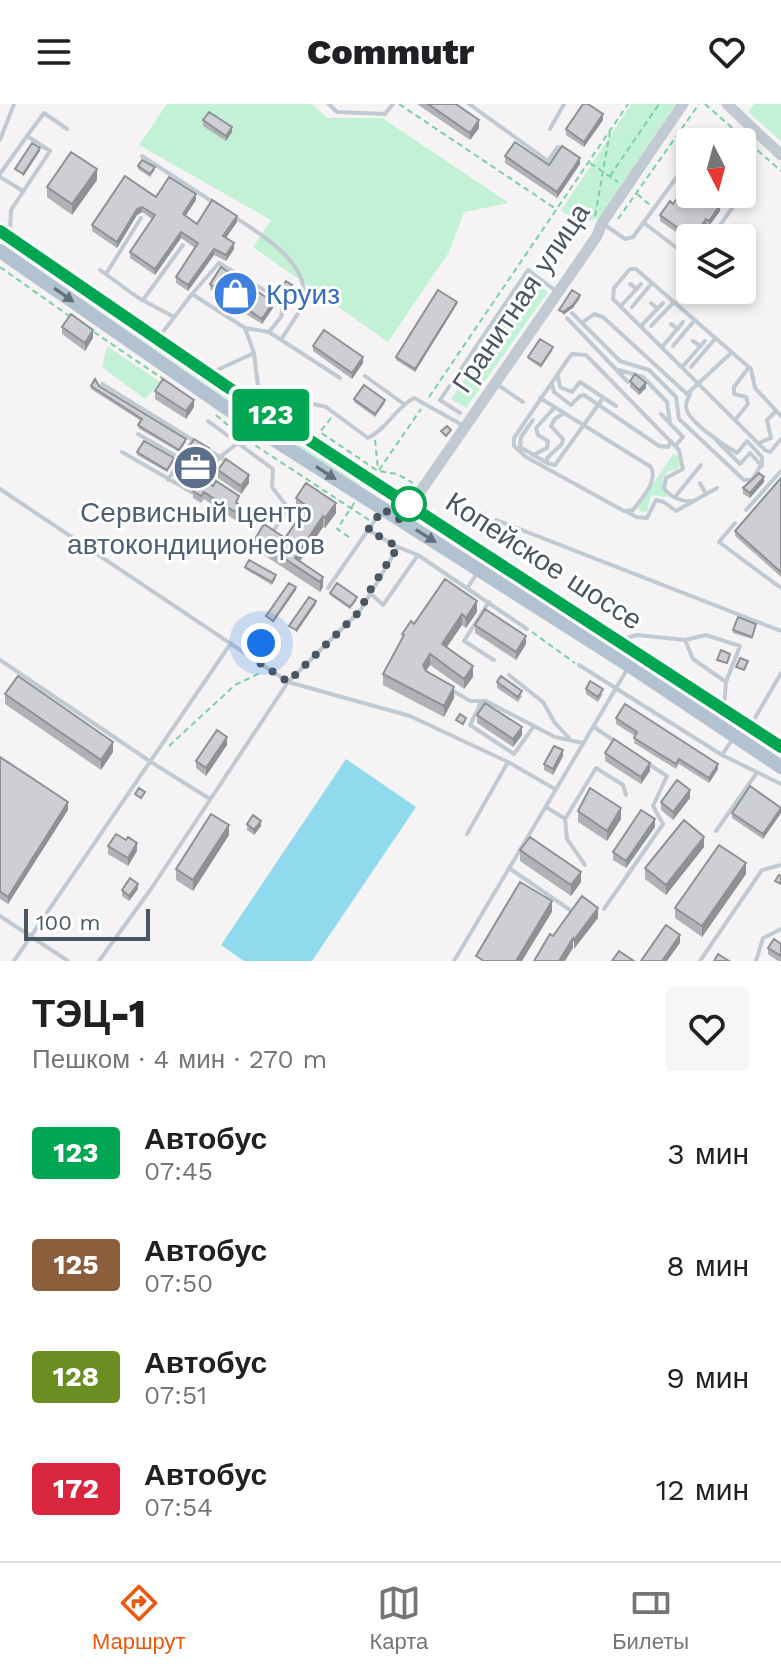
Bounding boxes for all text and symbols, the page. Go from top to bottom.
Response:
icon: menu [32,30,76,74]
icon: heart [705,30,749,74]
text: Commutr [307,31,474,73]
north arrow [676,128,756,208]
map controls [676,128,756,304]
street label: Гранитная улица [445,197,597,399]
button: layers [676,224,756,304]
shop icon: Круиз [211,270,259,318]
place label: Круиз [266,278,340,311]
one-way arrow [54,287,75,302]
line badge: 123 [225,389,317,441]
text: 123 [248,398,294,431]
office icon: Сервисный центр автокондиционеров [172,444,220,492]
one-way arrow [315,465,337,479]
street label: Копейское шоссе [440,485,648,637]
unlabelled marker [392,487,426,521]
place label: Сервисный центр автокондиционеров [67,496,325,561]
one-way arrow [415,528,437,542]
your location [241,623,281,663]
scale bar [24,905,150,941]
text: 100 m [36,910,100,935]
button: heart [665,987,749,1071]
text: ТЭЦ-1 [32,992,146,1036]
text: Пешком · 4 мин · 270 m [32,1044,327,1074]
text: Автобус [144,1121,267,1156]
text: 123 [53,1136,99,1169]
text: 3 мин [667,1136,749,1171]
text: 07:45 [144,1156,213,1186]
text: Автобус [144,1233,267,1268]
text: 125 [53,1248,99,1281]
text: 8 мин [666,1248,749,1283]
text: 07:50 [144,1268,213,1298]
text: Автобус [144,1345,267,1380]
text: 128 [53,1360,99,1393]
text: 9 мин [666,1360,749,1395]
text: 07:51 [144,1380,207,1410]
text: Автобус [144,1457,267,1492]
text: 172 [53,1472,99,1505]
text: 12 мин [656,1472,749,1507]
text: 07:54 [144,1492,213,1522]
tab: Маршрут [92,1581,186,1655]
tab: Карта [369,1581,428,1655]
tab: Билеты [612,1581,689,1655]

